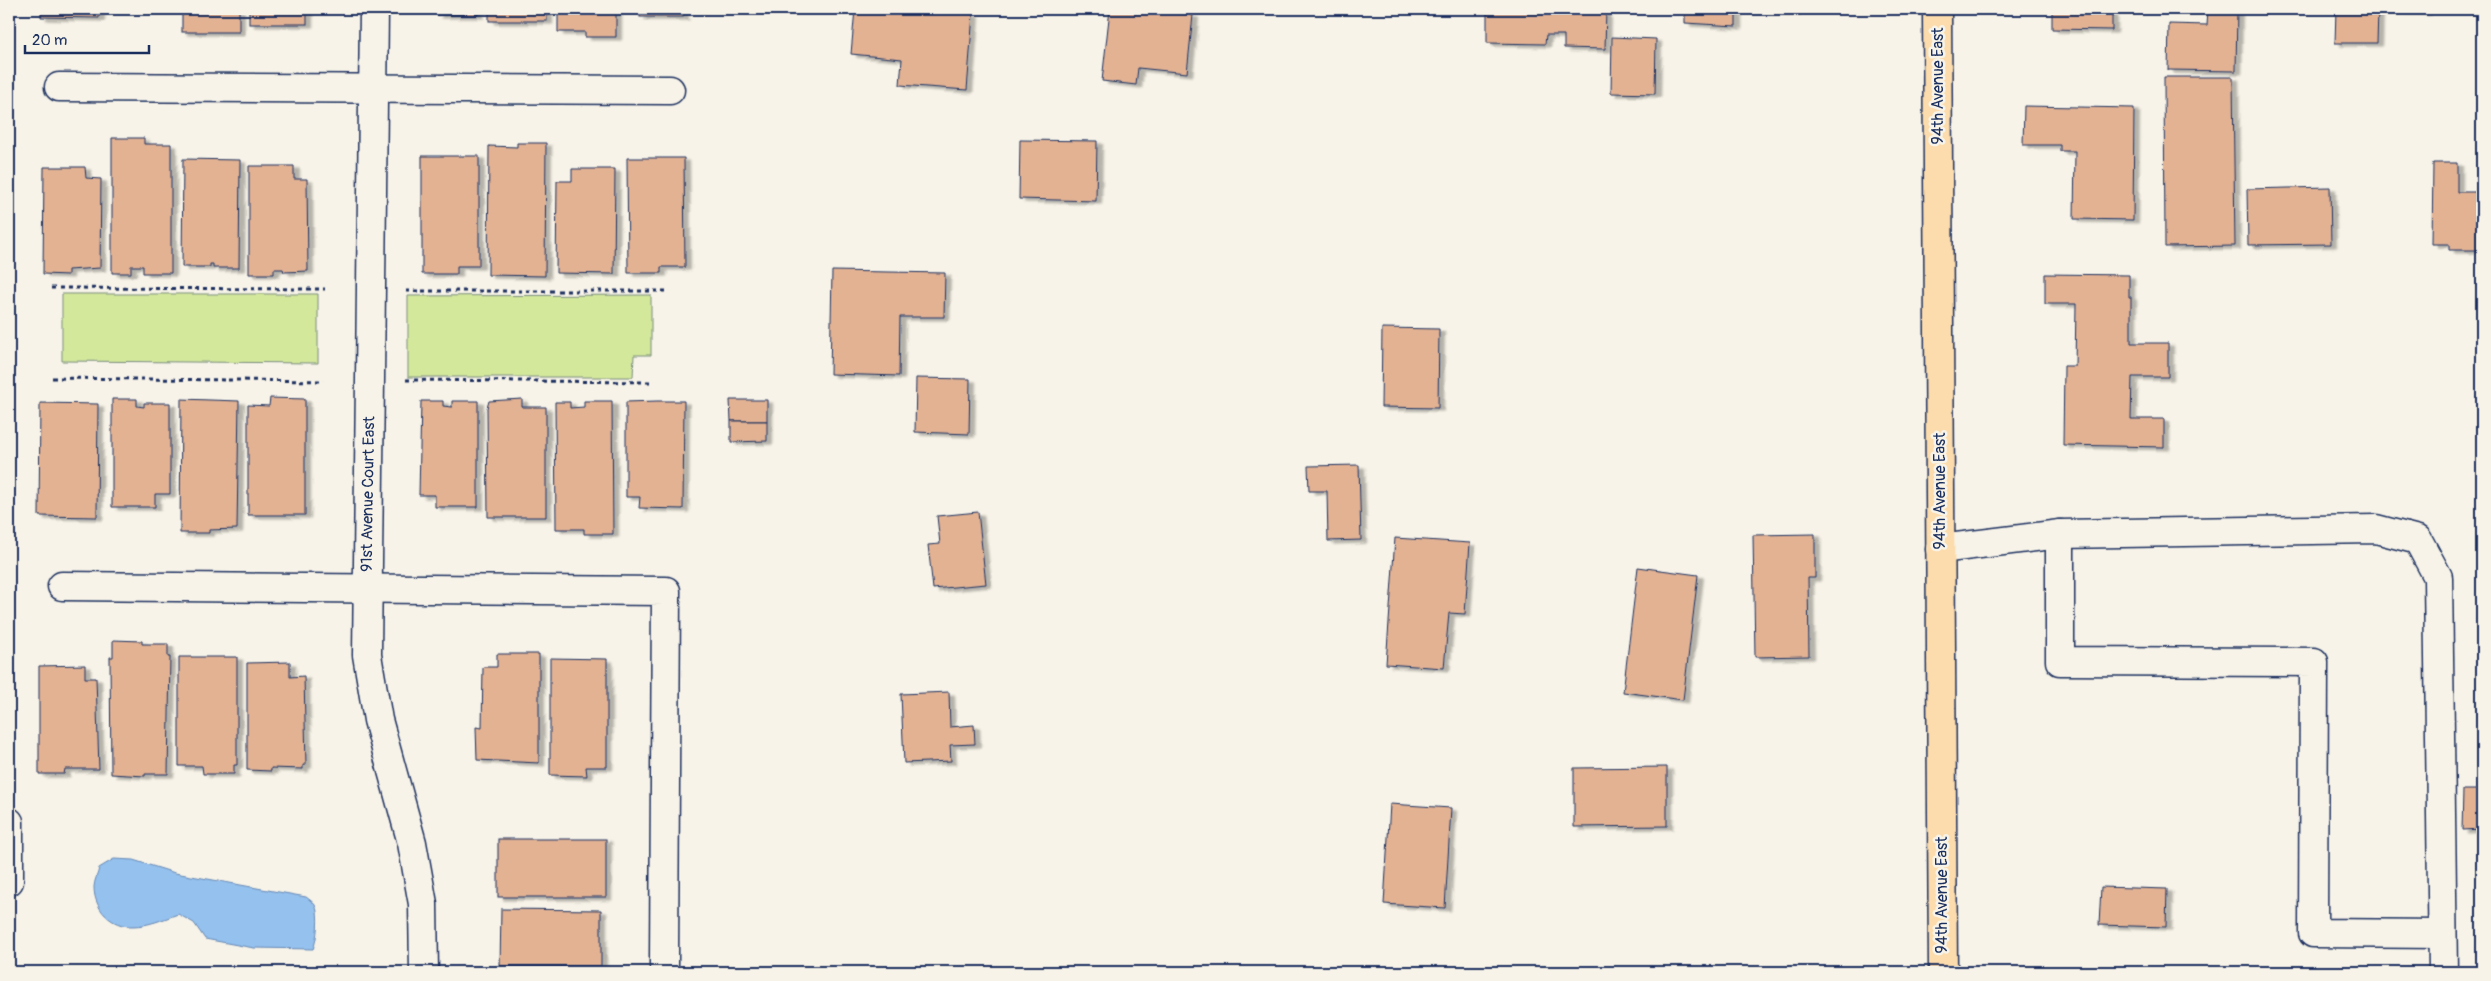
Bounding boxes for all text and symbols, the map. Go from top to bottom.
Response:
scale bar [25,22,149,54]
street label: 94th Avenue East [1928,27,1948,144]
text: 20 m [32,31,67,50]
street label: 91st Avenue Court East [357,415,379,572]
street label: 94th Avenue East [1930,432,1950,549]
street label: 94th Avenue East [1932,836,1952,953]

